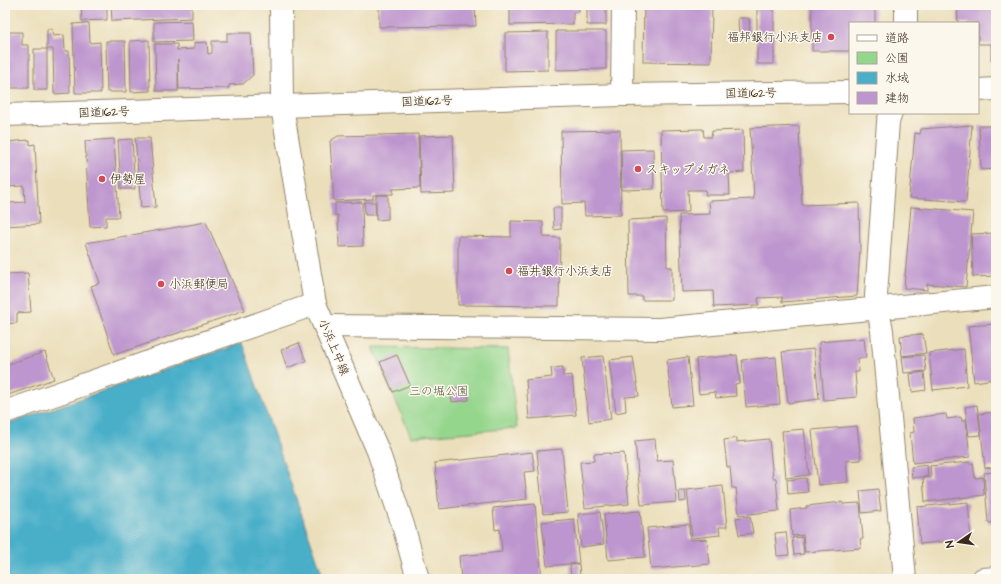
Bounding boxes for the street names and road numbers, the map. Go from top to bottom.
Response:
street label: 国道162号 [725,85,777,102]
street label: 国道162号 [401,92,453,111]
street label: 国道162号 [78,103,130,122]
street label: 小浜上中線 [314,316,353,378]

